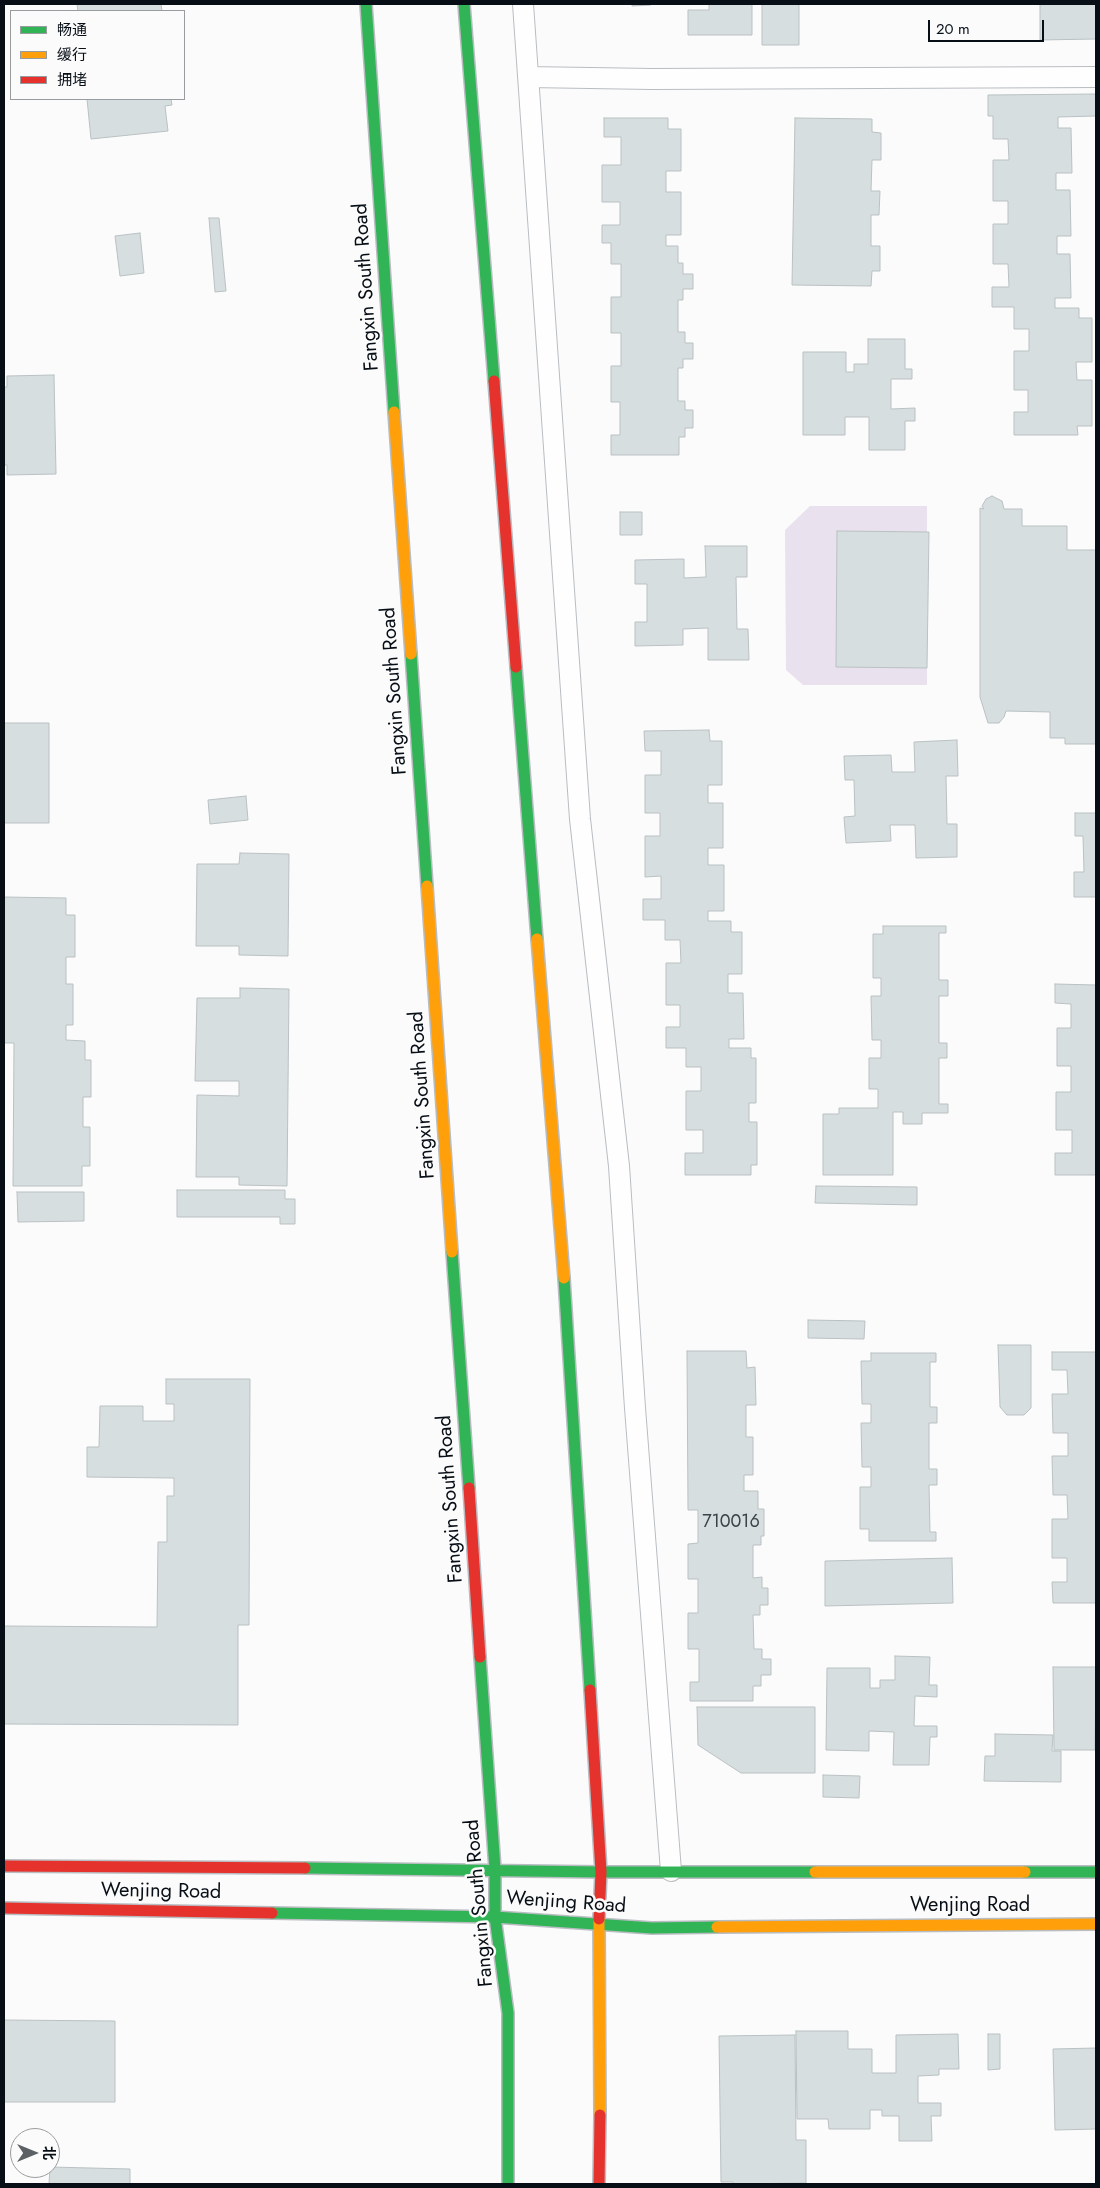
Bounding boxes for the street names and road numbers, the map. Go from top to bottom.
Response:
street label: Fangxin South Road [349,202,385,372]
street label: Fangxin South Road [377,606,413,776]
street label: Fangxin South Road [405,1010,441,1180]
street label: Fangxin South Road [433,1414,469,1584]
street label: Fangxin South Road [461,1818,499,1988]
street label: Wenjing Road [101,1879,221,1905]
street label: Wenjing Road [505,1887,627,1919]
street label: Wenjing Road [910,1894,1030,1918]

